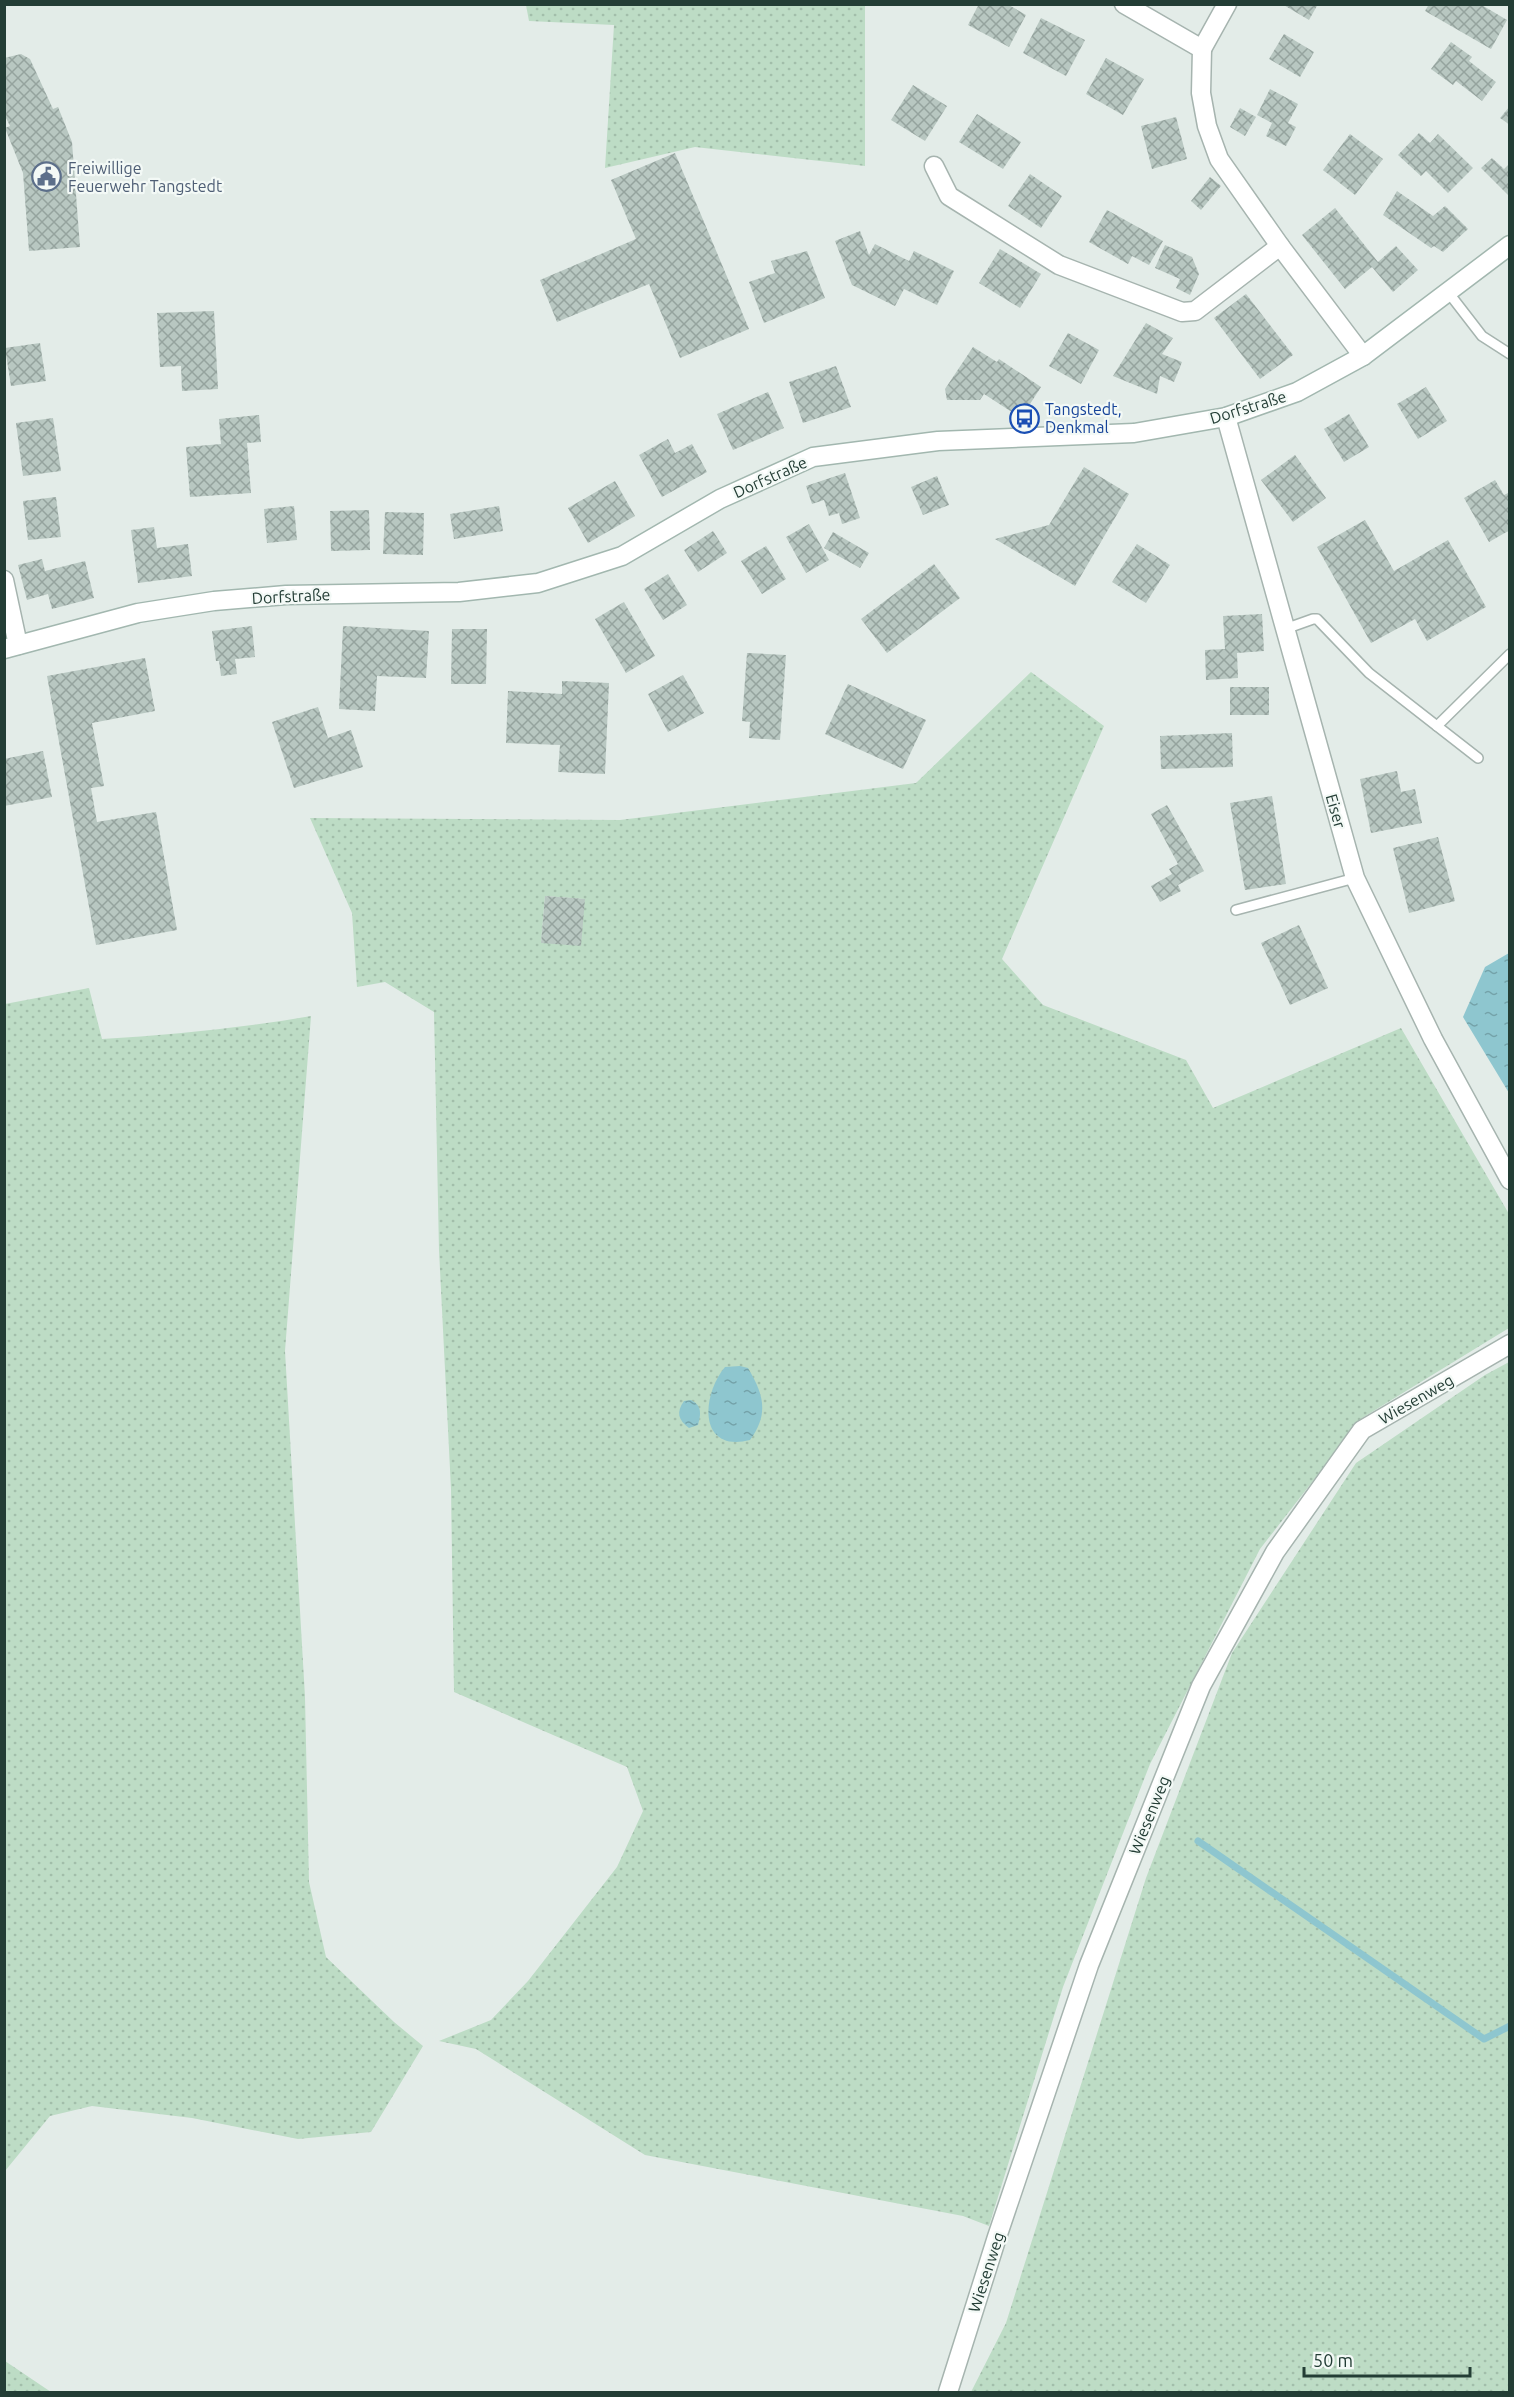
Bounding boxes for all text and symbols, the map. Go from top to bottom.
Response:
place label: Freiwillige Feuerwehr Tangstedt [68,159,223,195]
public building icon: Freiwillige Feuerwehr Tangstedt [31,161,63,193]
street label: Dorfstraße [1208,387,1288,427]
place label: Tangstedt, Denkmal [1045,400,1122,436]
bus stop icon: Tangstedt, Denkmal [1008,402,1040,434]
street label: Dorfstraße [730,453,810,501]
street label: Dorfstraße [251,585,331,607]
street label: Eiser [1323,792,1349,830]
street label: Wiesenweg [1375,1370,1457,1428]
street label: Wiesenweg [1125,1773,1173,1857]
street label: Wiesenweg [965,2230,1007,2314]
scale bar [1304,2340,1470,2378]
text: 50 m [1313,2350,1353,2370]

